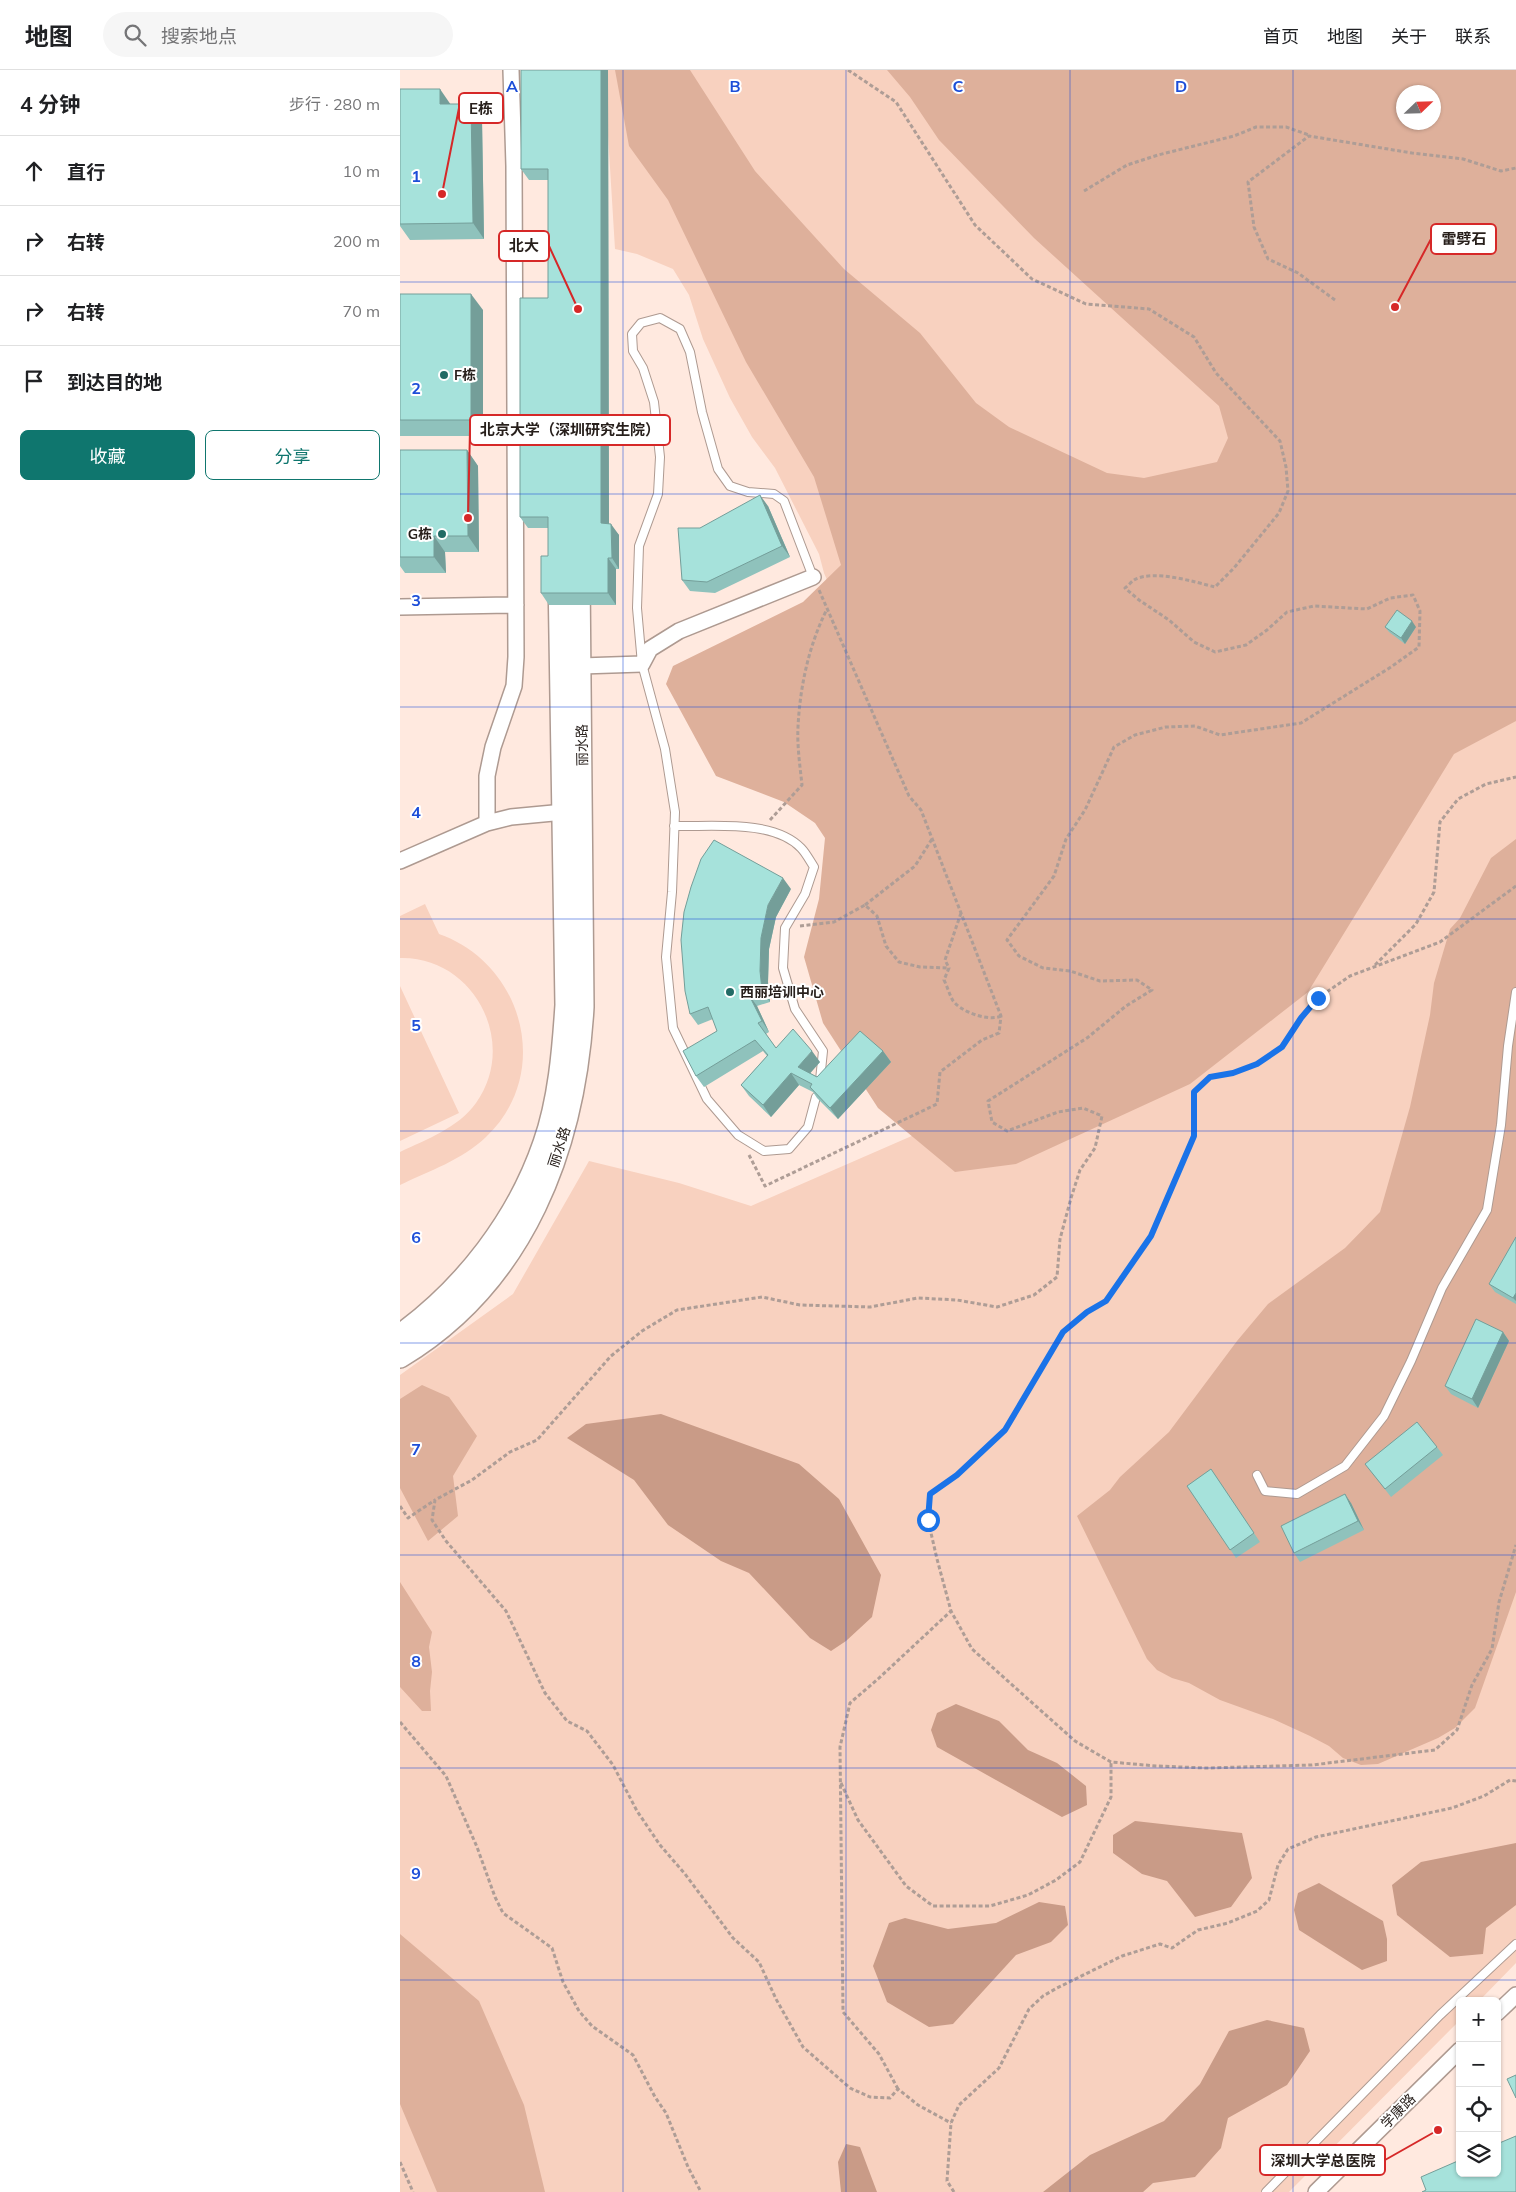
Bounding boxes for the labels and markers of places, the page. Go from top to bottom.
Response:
callout: E栋 [459,93,503,123]
callout: 雷劈石 [1431,224,1496,254]
callout: 北大 [499,231,549,261]
place label: F栋 [454,366,476,384]
marker: F栋 [438,369,450,381]
callout: 北京大学（深圳研究生院） [470,415,670,445]
place label: G栋 [408,525,432,543]
marker: G栋 [436,528,448,540]
place label: 西丽培训中心 [740,983,824,1001]
marker: 西丽培训中心 [724,986,736,998]
callout: 深圳大学总医院 [1260,2145,1385,2175]

